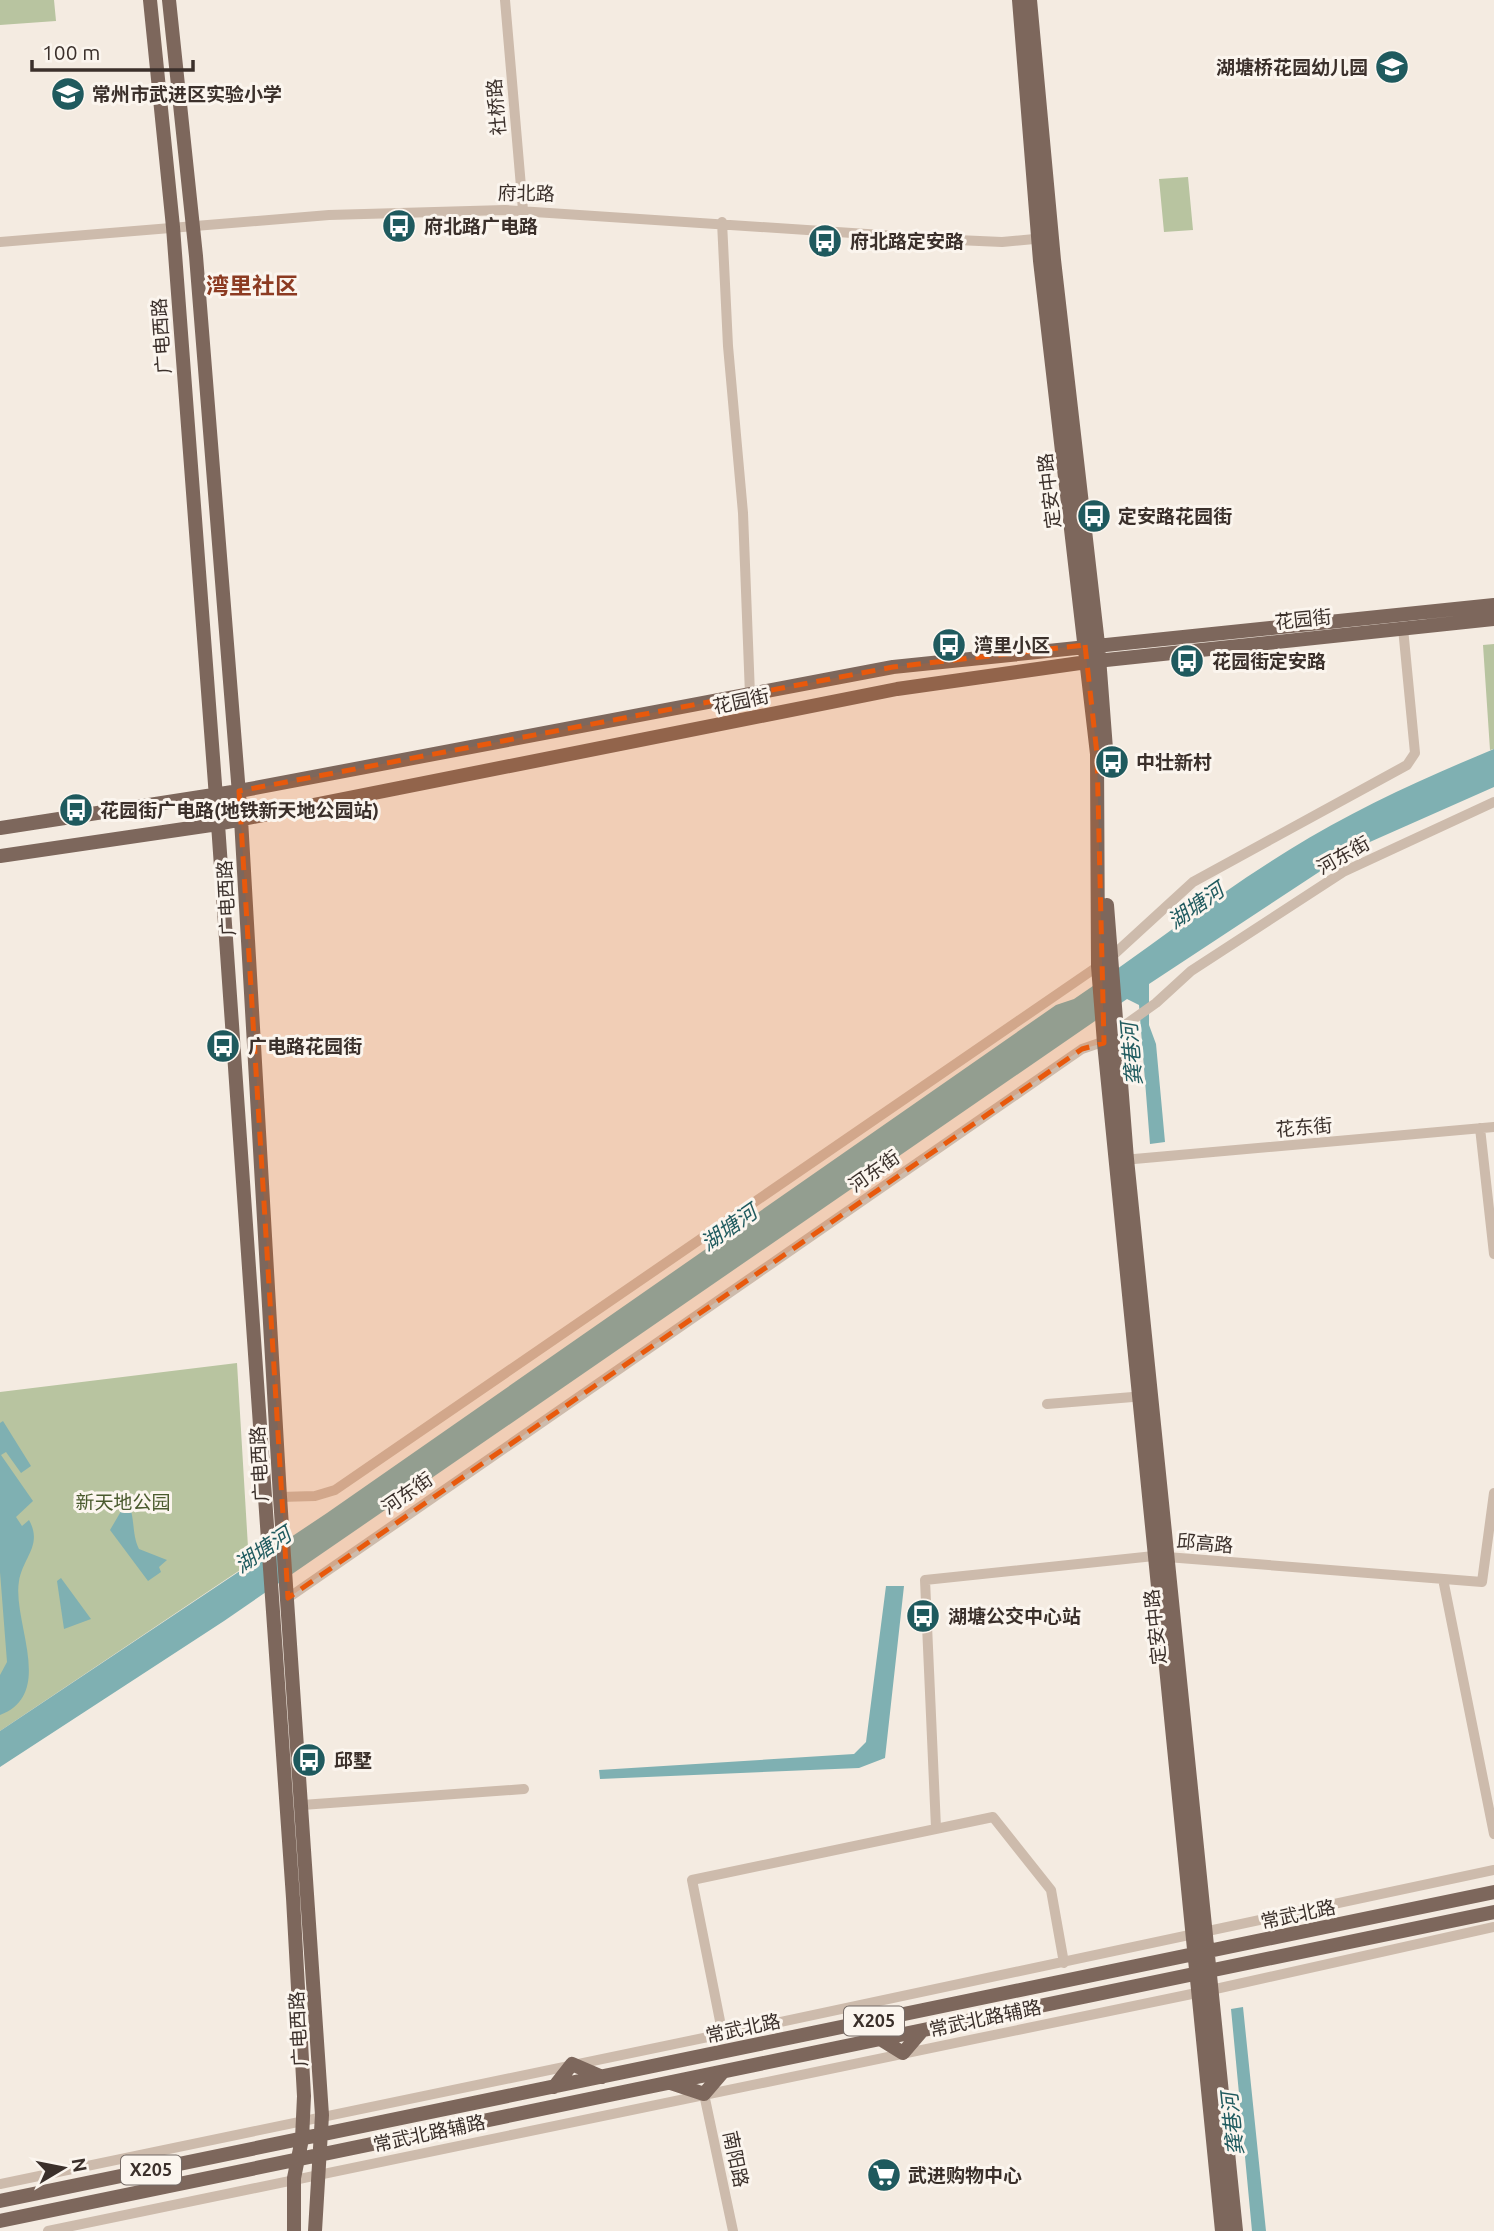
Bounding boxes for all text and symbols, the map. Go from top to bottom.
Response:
scale bar [32,28,192,72]
text: 100 m [42,40,100,64]
school or university icon: 湖塘桥花园幼儿园 [1373,48,1411,86]
place label: 湖塘桥花园幼儿园 [1216,56,1368,78]
school or university icon: 常州市武进区实验小学 [49,75,87,113]
street label: 社桥路 [483,78,509,136]
place label: 常州市武进区实验小学 [92,83,282,105]
street label: 府北路 [497,182,555,204]
bus stop icon: 府北路广电路 [380,207,418,245]
place label: 府北路广电路 [424,215,538,237]
bus stop icon: 府北路定安路 [806,222,844,260]
place label: 府北路定安路 [850,230,964,252]
district label: 湾里社区 [206,273,298,298]
street label: 广电西路 [147,297,175,375]
street label: 定安中路 [1033,452,1065,530]
bus stop icon: 定安路花园街 [1075,497,1113,535]
place label: 定安路花园街 [1118,505,1232,527]
street label: 花园街 [1273,605,1333,633]
bus stop icon: 湾里小区 [930,626,968,664]
place label: 湾里小区 [974,634,1050,656]
bus stop icon: 花园街定安路 [1168,642,1206,680]
place label: 花园街定安路 [1212,650,1326,672]
street label: 花园街 [711,684,771,718]
bus stop icon: 中壮新村 [1093,743,1131,781]
place label: 中壮新村 [1136,751,1212,773]
bus stop icon: 花园街广电路(地铁新天地公园站) [57,791,95,829]
place label: 花园街广电路(地铁新天地公园站) [100,799,379,821]
street label: 河东街 [1313,832,1373,878]
street label: 广电西路 [213,859,239,937]
water label: 湖塘河 [1163,875,1231,933]
water label: 龚巷河 [1116,1018,1146,1087]
bus stop icon: 广电路花园街 [204,1027,242,1065]
place label: 广电路花园街 [248,1035,362,1057]
street label: 花东街 [1275,1114,1333,1140]
street label: 河东街 [844,1146,904,1196]
water label: 湖塘河 [696,1197,764,1255]
street label: 广电西路 [246,1425,272,1503]
street label: 河东街 [377,1468,437,1518]
park label: 新天地公园 [75,1491,171,1513]
water label: 湖塘河 [230,1519,299,1577]
street label: 邱高路 [1176,1530,1234,1556]
street label: 定安中路 [1140,1588,1170,1666]
bus stop icon: 湖塘公交中心站 [904,1597,942,1635]
place label: 湖塘公交中心站 [948,1605,1081,1627]
bus stop icon: 邱墅 [290,1741,328,1779]
place label: 邱墅 [334,1749,372,1771]
street label: 常武北路 [1259,1895,1337,1933]
street label: 广电西路 [285,1990,311,2068]
street label: 常武北路辅路 [927,1995,1043,2041]
road number: X205 [844,2007,904,2036]
street label: 常武北路 [704,2009,782,2047]
water label: 龚巷河 [1216,2088,1247,2157]
street label: 常武北路辅路 [371,2110,487,2156]
street label: 南阳路 [719,2129,753,2189]
north arrow [28,2133,98,2203]
text: N [68,2156,92,2174]
road number: X205 [121,2156,181,2184]
supermarket icon: 武进购物中心 [865,2156,903,2194]
place label: 武进购物中心 [908,2164,1022,2186]

